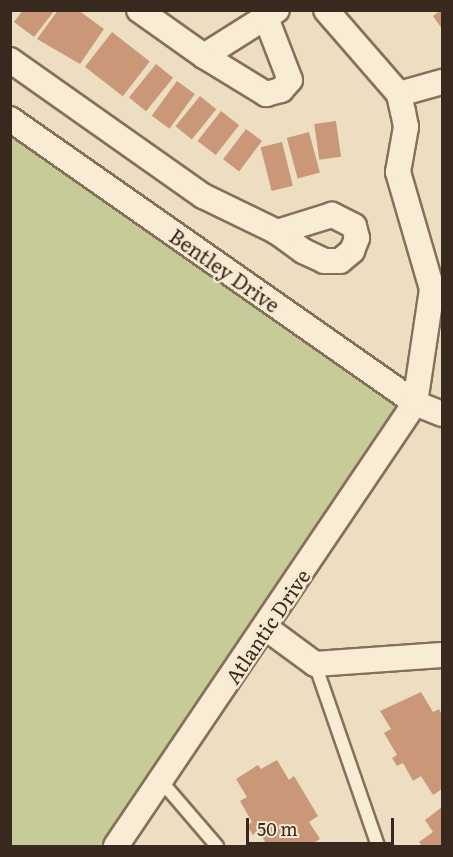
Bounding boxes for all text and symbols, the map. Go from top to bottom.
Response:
street label: Bentley Drive [165,223,285,317]
street label: Atlantic Drive [220,564,314,688]
scale bar [249,806,398,844]
text: 50 m [257,815,298,842]

